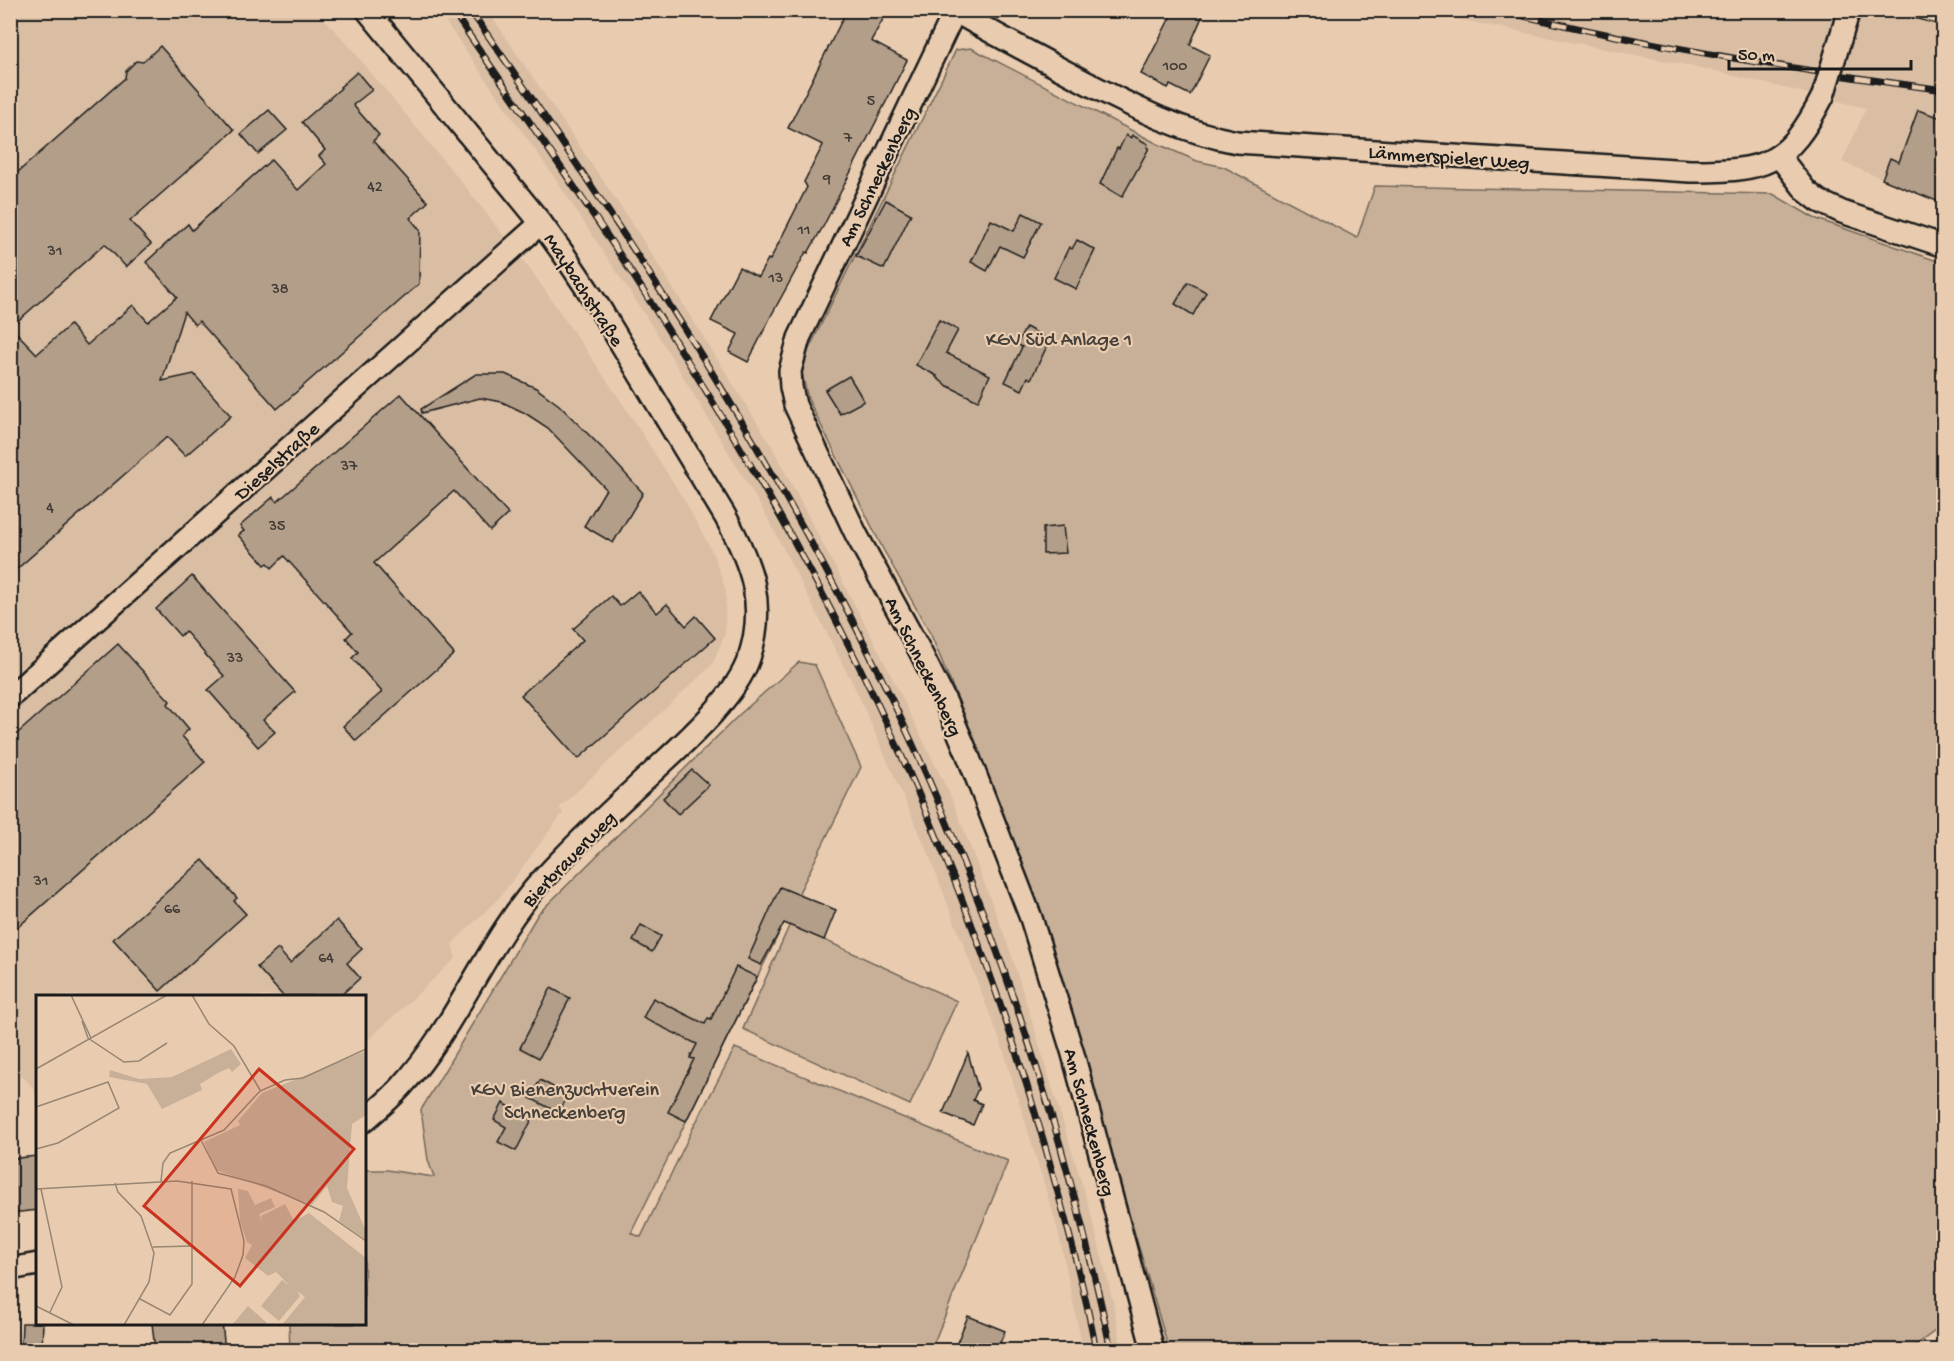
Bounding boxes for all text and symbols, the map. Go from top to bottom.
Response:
scale bar [1729,33,1910,71]
text: 50 m [1738,46,1775,67]
house number: 100 [1162,58,1187,77]
house number: 5 [867,93,875,112]
street label: Am Schneckenberg [835,104,923,251]
house number: 7 [843,130,853,149]
street label: Lämmerspieler Weg [1367,142,1530,177]
house number: 9 [822,171,831,190]
house number: 42 [367,179,383,198]
house number: 11 [797,222,810,241]
street label: Maybachstraße [537,230,628,352]
house number: 31 [47,243,62,262]
house number: 13 [768,270,783,289]
house number: 38 [270,281,289,300]
park label: KGV Süd Anlage 1 [986,330,1132,353]
street label: Dieselstraße [230,418,326,508]
house number: 37 [340,458,358,477]
house number: 4 [46,500,54,519]
house number: 35 [268,518,285,537]
street label: Am Schneckenberg [878,594,966,741]
house number: 33 [226,650,243,669]
street label: Bierbrauerweg [518,808,622,914]
house number: 31 [33,873,48,892]
house number: 66 [164,901,181,920]
house number: 64 [318,950,334,969]
inset map [36,995,366,1325]
street label: Am Schneckenberg [1057,1046,1118,1199]
park label: KGV Bienenzuchtverein Schneckenberg [471,1080,659,1126]

